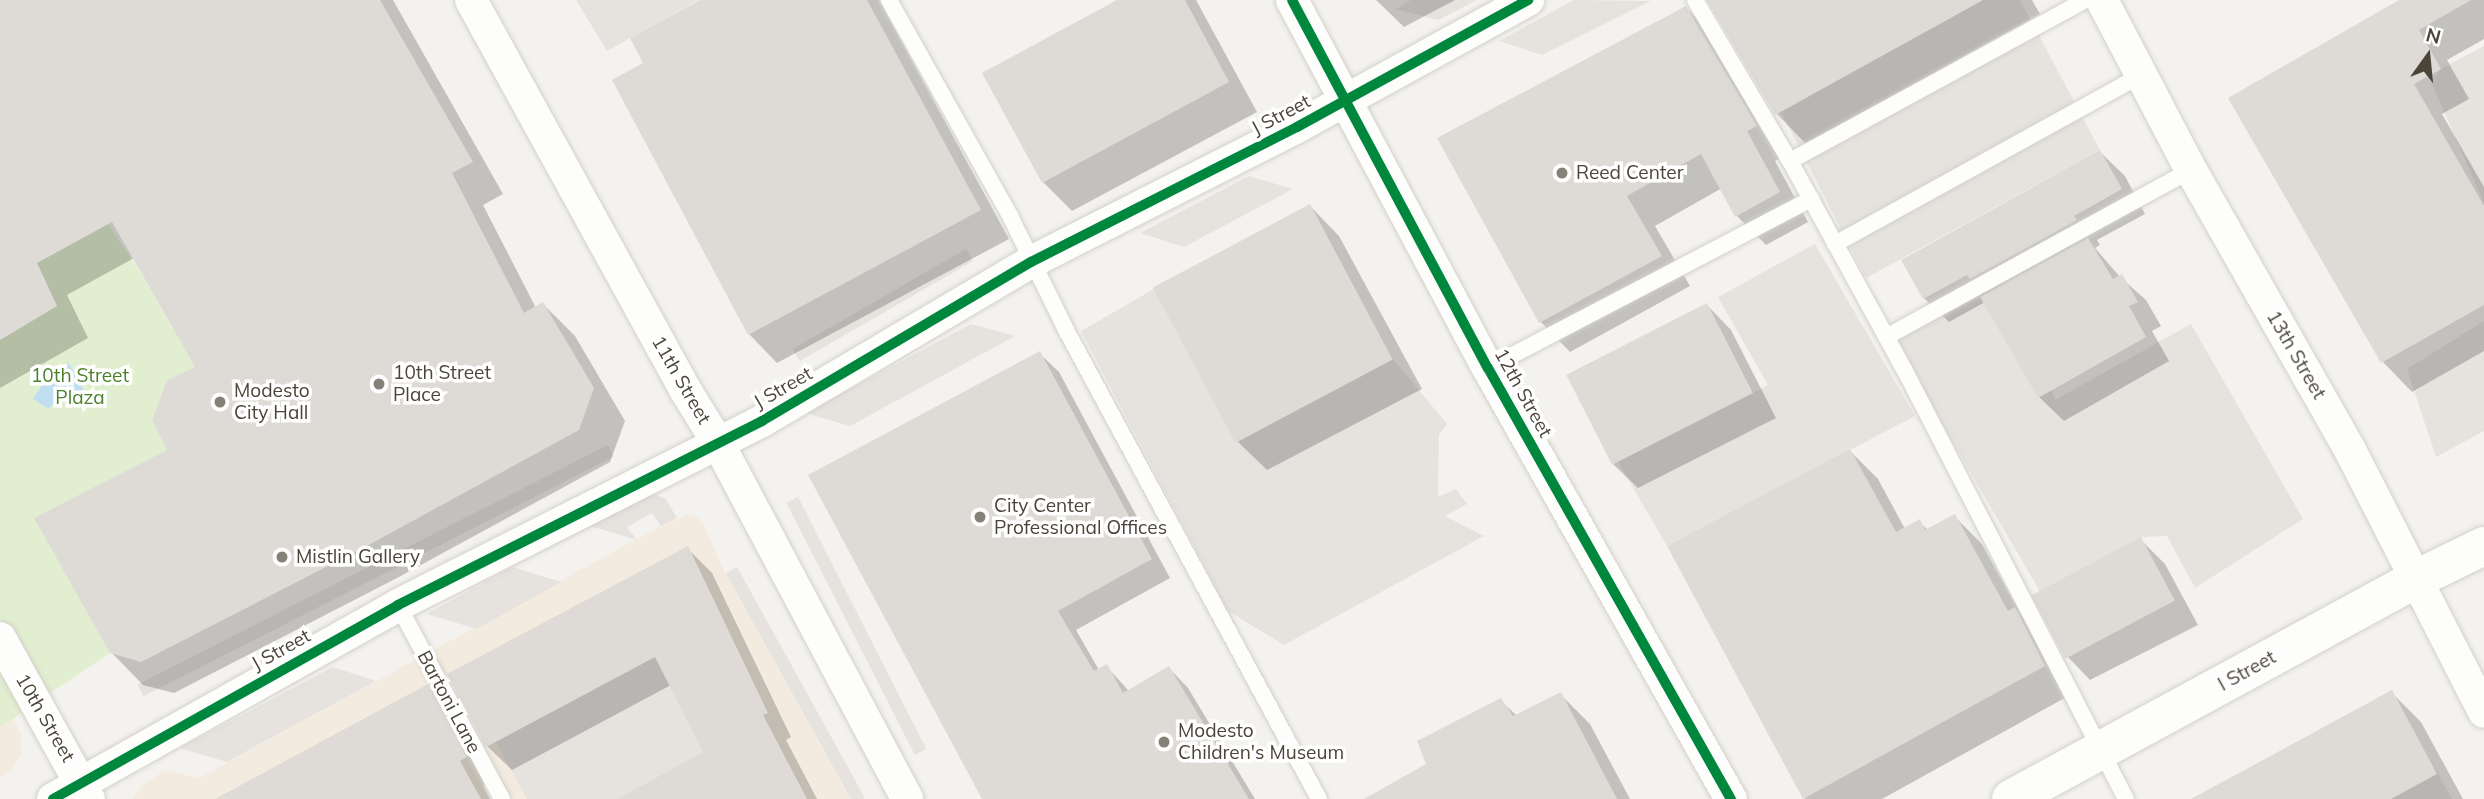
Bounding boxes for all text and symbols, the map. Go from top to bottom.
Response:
north arrow [2393,21,2463,91]
text: N [2423,22,2443,49]
street label: J Street [1248,90,1314,140]
place label: Reed Center [1576,162,1684,184]
marker: Reed Center [1554,165,1570,181]
street label: 13th Street [2262,307,2330,403]
street label: 11th Street [647,332,715,428]
street label: 12th Street [1489,345,1557,441]
place label: 10th Street Place [393,362,491,406]
street label: J Street [750,362,816,414]
park label: 10th Street Plaza [31,365,129,409]
marker: 10th Street Place [371,376,387,392]
place label: Modesto City Hall [234,380,310,424]
marker: Modesto City Hall [212,394,228,410]
place label: City Center Professional Offices [994,495,1167,539]
marker: City Center Professional Offices [972,509,988,525]
place label: Mistlin Gallery [296,546,420,568]
marker: Mistlin Gallery [274,549,290,565]
street label: J Street [248,625,314,675]
street label: I Street [2214,646,2280,696]
street label: Bartoni Lane [412,647,486,757]
street label: 10th Street [11,670,79,766]
place label: Modesto Children's Museum [1178,720,1344,764]
marker: Modesto Children's Museum [1156,734,1172,750]

